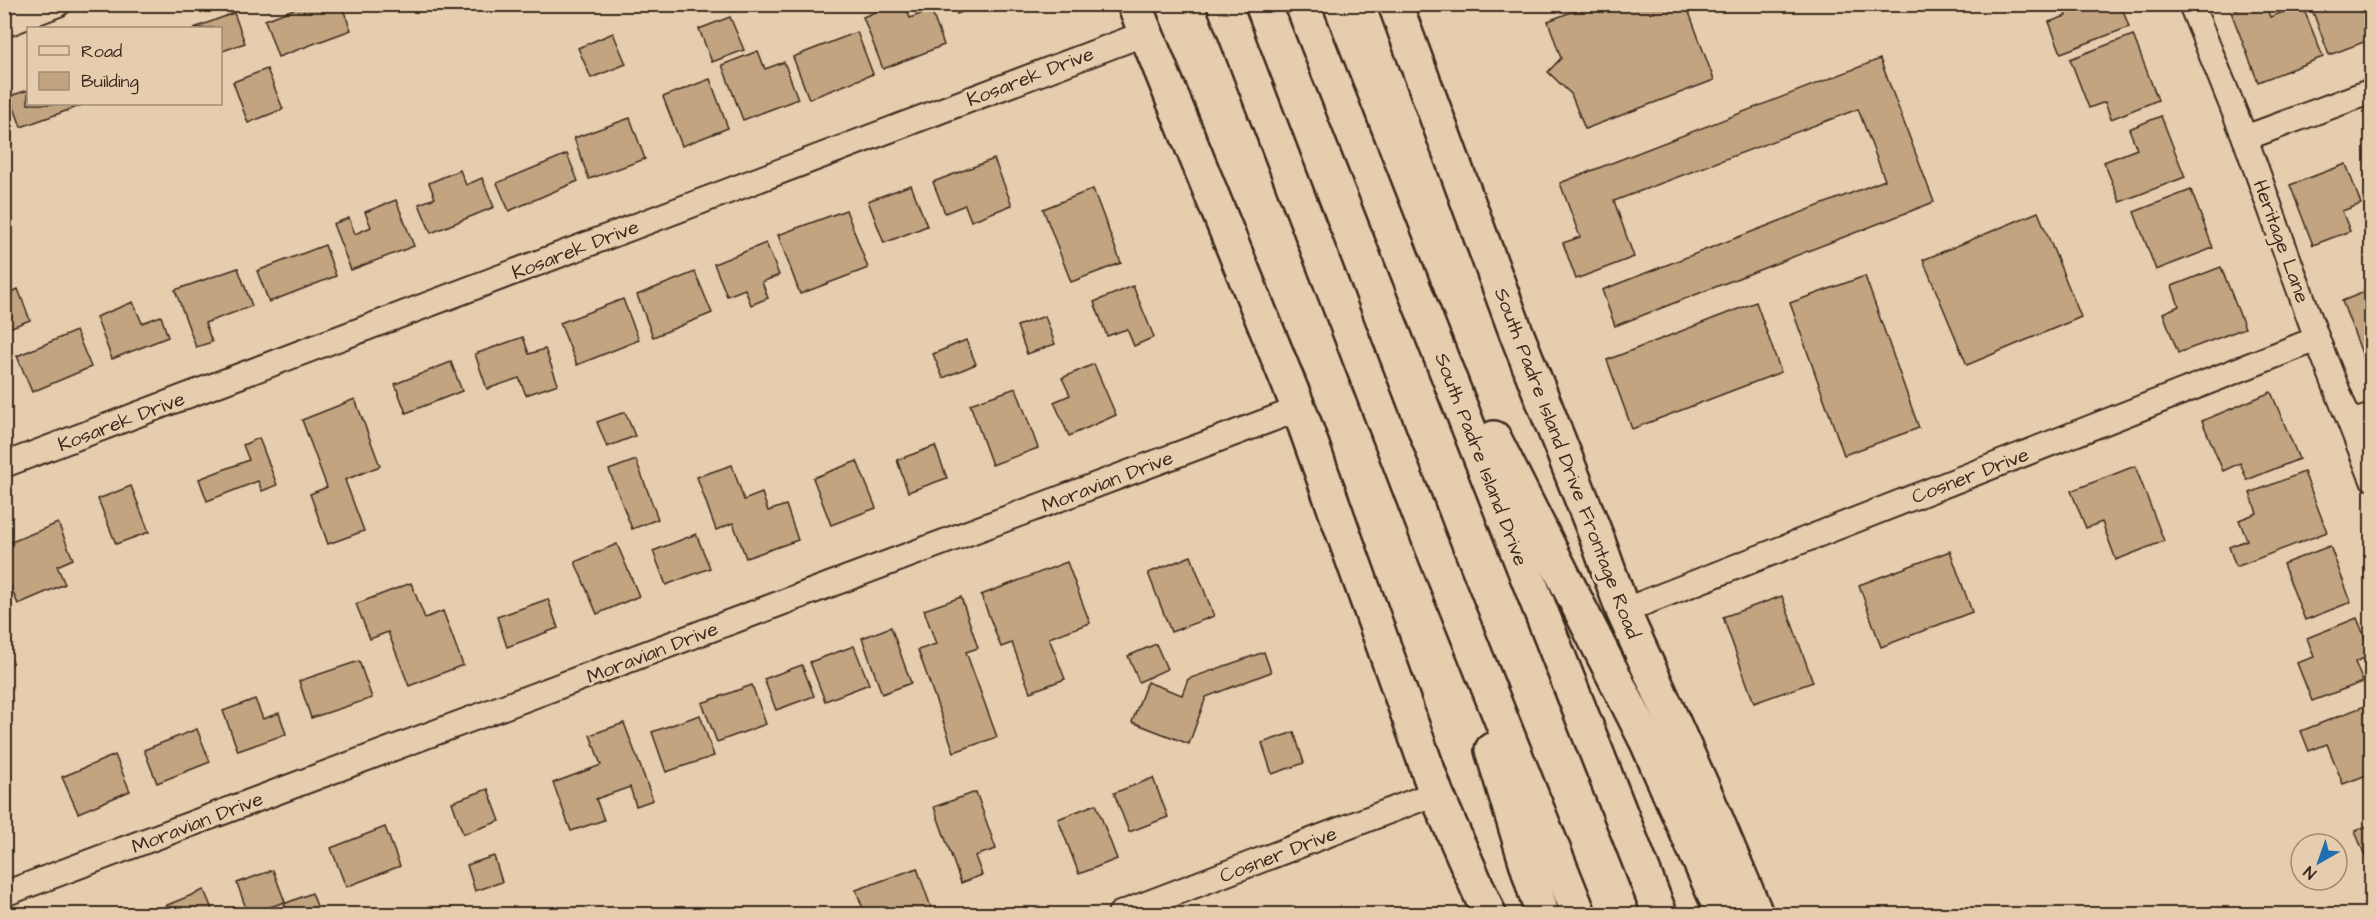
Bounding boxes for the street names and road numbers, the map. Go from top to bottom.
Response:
street label: Kosarek Drive [963,40,1098,114]
street label: Heritage Lane [2245,176,2316,307]
street label: Kosarek Drive [508,213,643,287]
street label: South Padre Island Drive Frontage Road [1486,284,1647,643]
street label: South Padre Island Drive [1427,349,1535,570]
street label: Kosarek Drive [54,385,189,459]
street label: Cosner Drive [1908,441,2033,511]
street label: Moravian Drive [1038,444,1177,520]
street label: Moravian Drive [583,615,722,691]
street label: Moravian Drive [128,785,267,861]
street label: Cosner Drive [1216,820,1341,890]

